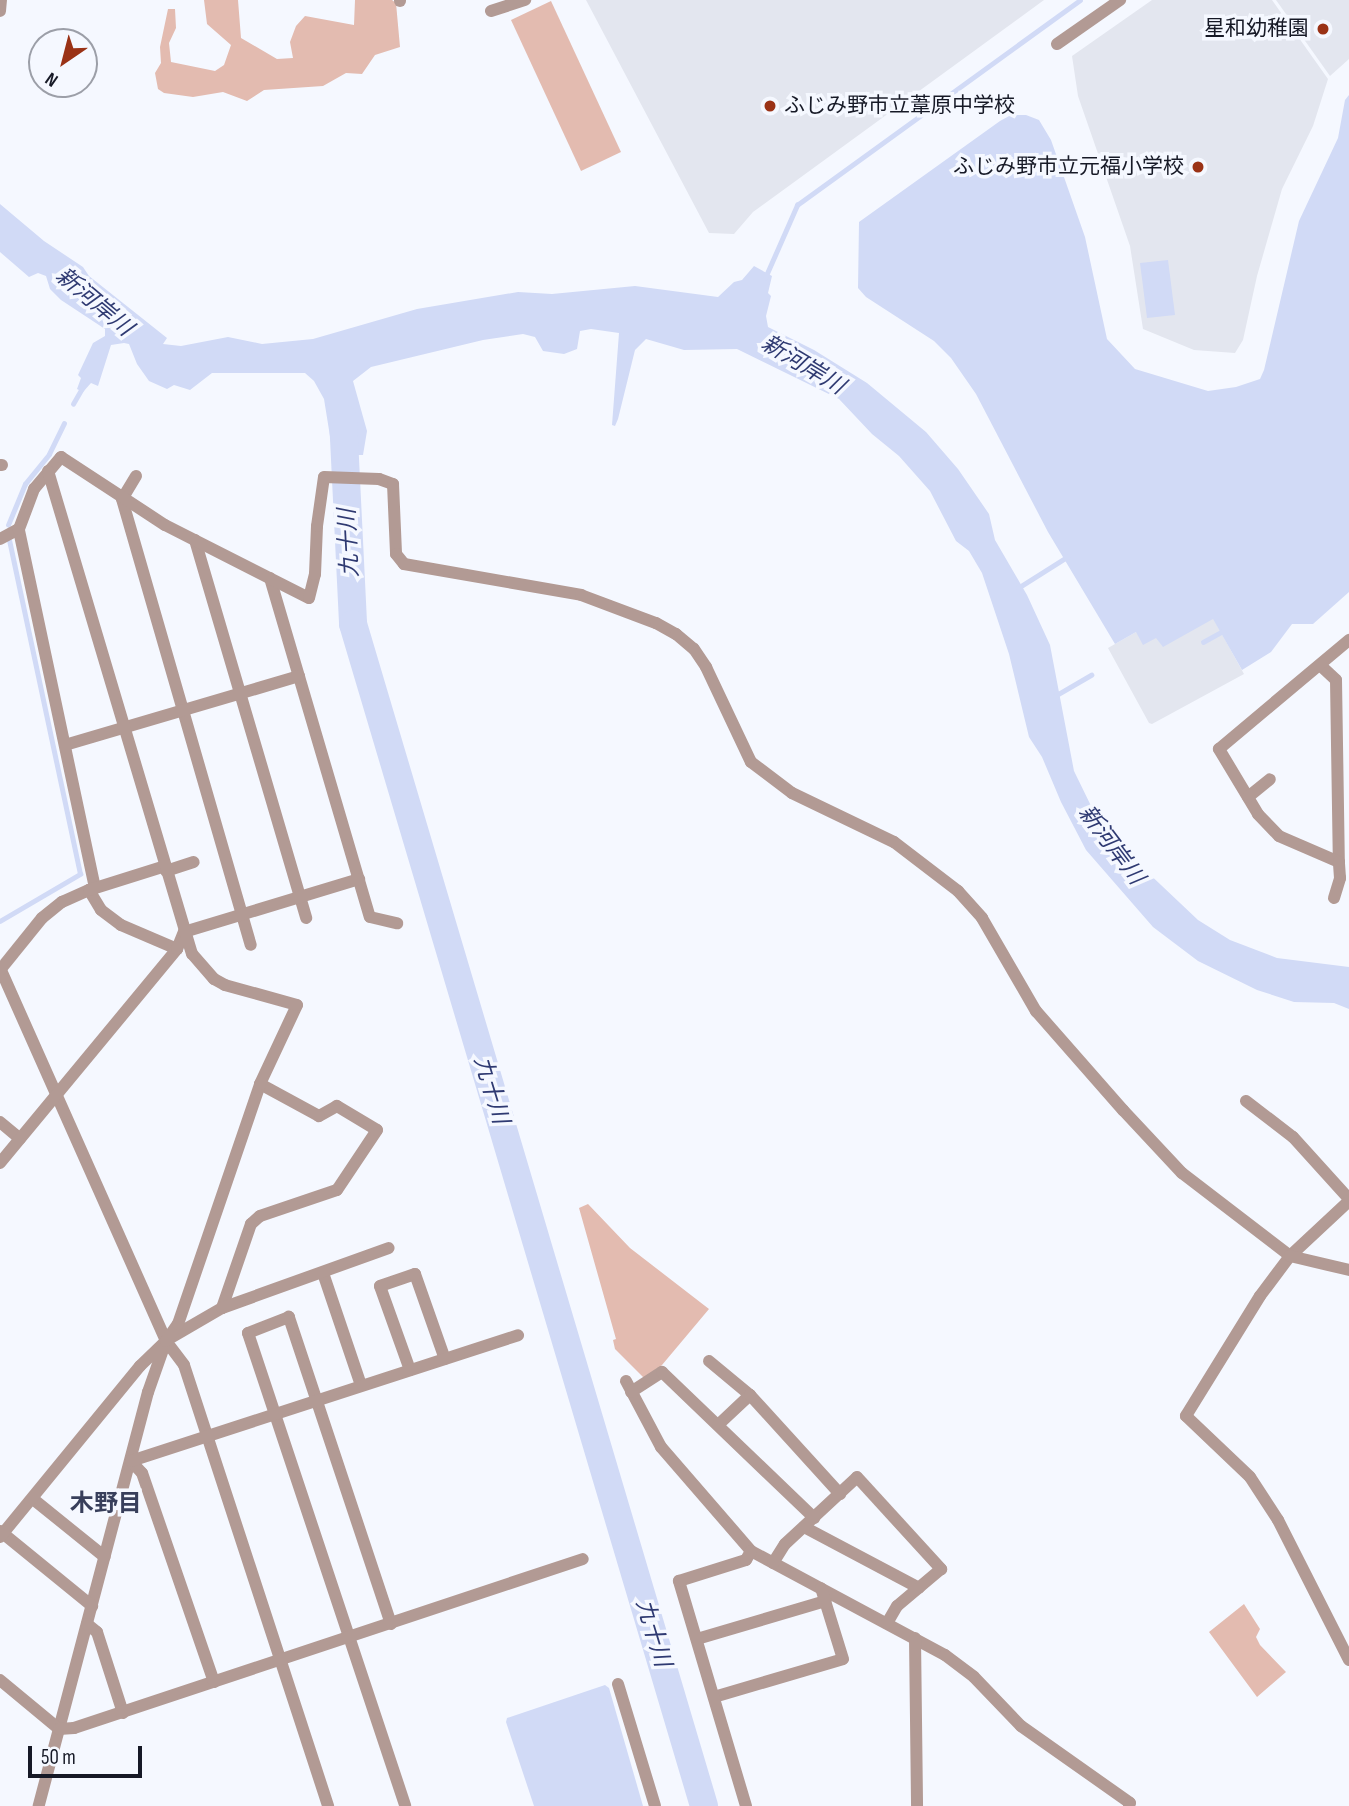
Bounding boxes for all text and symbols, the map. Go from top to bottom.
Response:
place label: 星和幼稚園 [1204,16,1309,42]
marker: 星和幼稚園 [1315,21,1331,37]
north arrow [28,28,98,98]
text: N [41,67,63,91]
place label: ふじみ野市立葦原中学校 [784,93,1015,119]
marker: ふじみ野市立葦原中学校 [762,98,778,114]
place label: ふじみ野市立元福小学校 [953,154,1184,180]
marker: ふじみ野市立元福小学校 [1190,159,1206,175]
water label: 新河岸川 [50,262,138,342]
water label: 新河岸川 [756,329,850,401]
water label: 九十川 [333,508,365,578]
water label: 新河岸川 [1072,800,1150,890]
water label: 九十川 [468,1053,514,1127]
district label: 木野目 [70,1490,142,1518]
water label: 九十川 [630,1596,676,1670]
scale bar [32,1732,145,1776]
text: 50 m [41,1745,76,1770]

